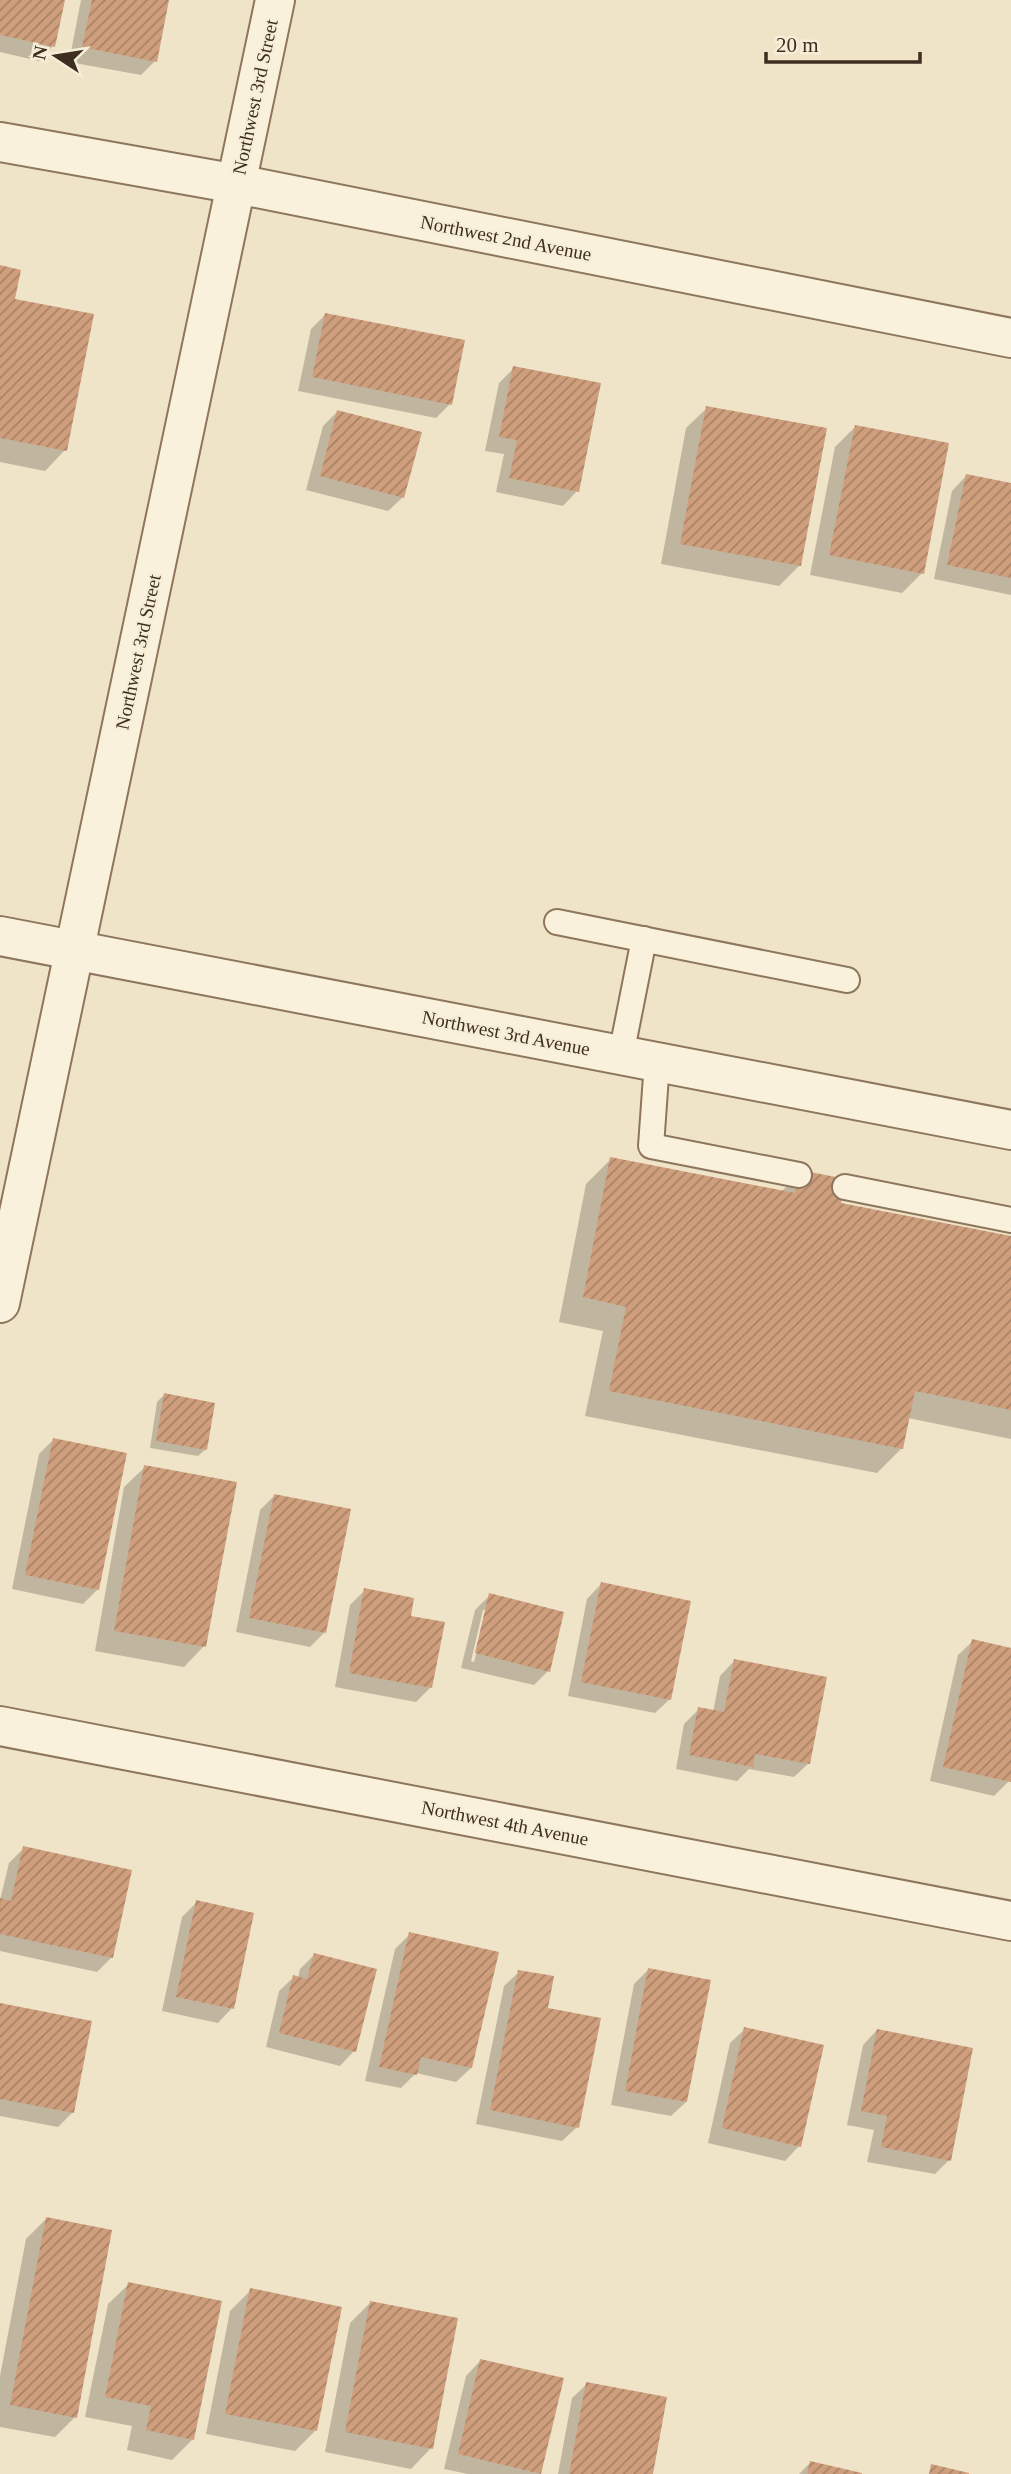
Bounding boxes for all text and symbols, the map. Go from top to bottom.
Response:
street label: Northwest 3rd Street [228,17,282,177]
north arrow [21,21,91,91]
scale bar [766,21,920,65]
text: 20 m [776,33,819,57]
text: N [28,43,52,61]
street label: Northwest 2nd Avenue [419,211,593,265]
street label: Northwest 3rd Street [111,572,165,732]
street label: Northwest 3rd Avenue [420,1006,592,1060]
street label: Northwest 4th Avenue [420,1797,590,1849]

